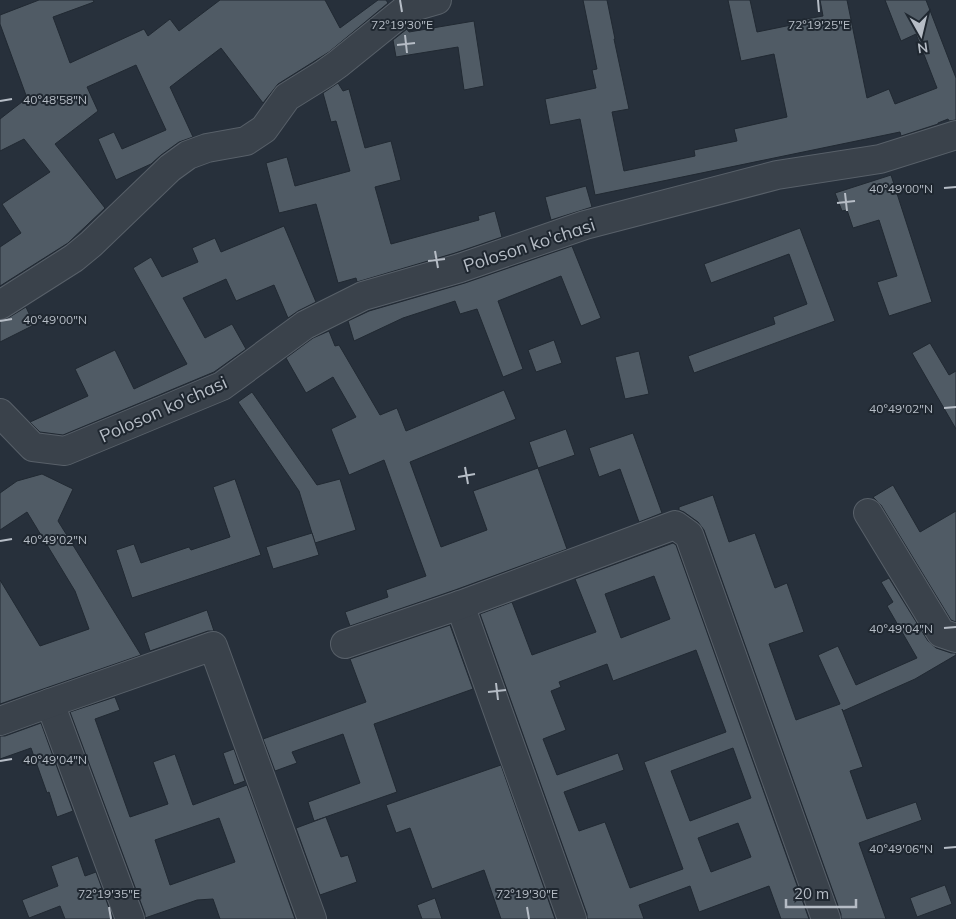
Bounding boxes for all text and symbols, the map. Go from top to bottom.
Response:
north arrow [896,10,946,60]
text: 72°19'30"E [371,17,433,32]
text: 72°19'25"E [788,17,850,32]
text: N [916,38,929,58]
text: 40°48'58"N [23,92,87,107]
text: 40°49'00"N [869,181,933,196]
street label: Poloson ko'chasi [460,213,598,277]
text: 40°49'00"N [23,312,87,327]
street label: Poloson ko'chasi [96,371,230,447]
text: 40°49'02"N [869,401,933,416]
text: 40°49'02"N [23,532,87,547]
text: 40°49'04"N [869,621,933,636]
text: 40°49'04"N [23,752,87,767]
text: 40°49'06"N [869,841,933,856]
scale bar [786,876,856,908]
text: 20 m [794,884,829,903]
text: 72°19'35"E [78,886,140,901]
text: 72°19'30"E [496,886,558,901]

